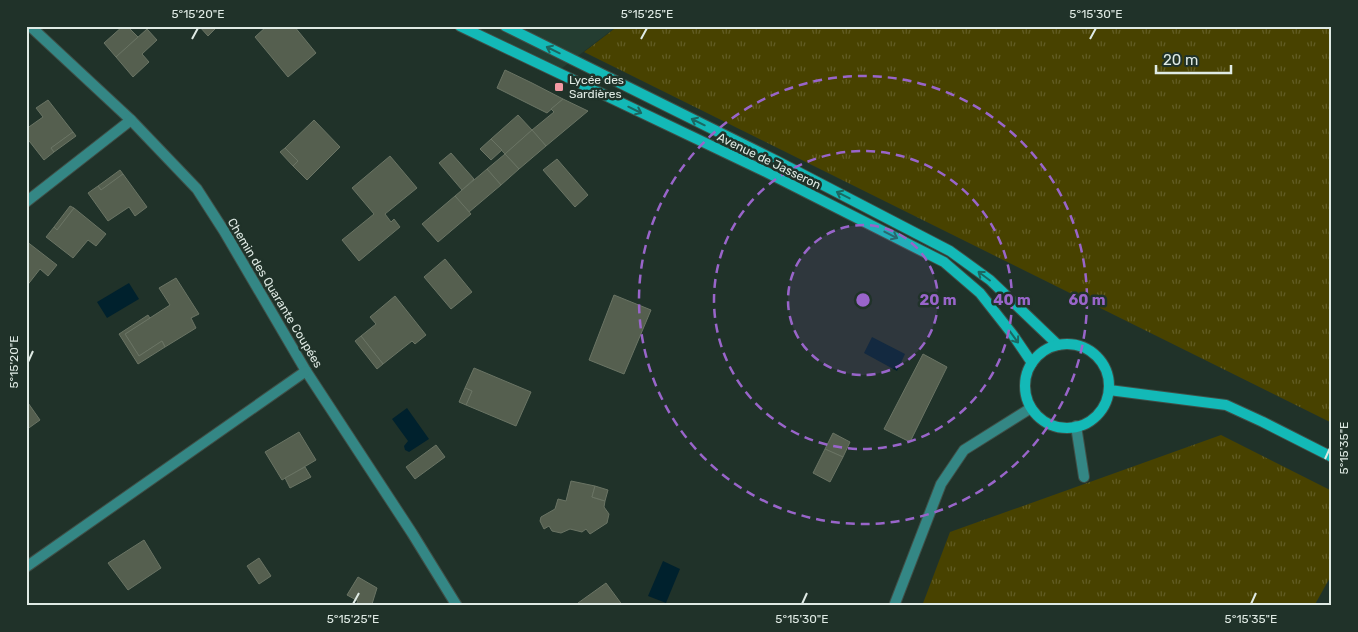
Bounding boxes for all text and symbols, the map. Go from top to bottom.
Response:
text: 5°15'20"E [171,7,225,21]
text: 5°15'25"E [621,7,673,21]
text: 5°15'30"E [1069,7,1123,21]
scale bar [1156,42,1230,74]
one-way arrow [545,45,560,55]
text: 20 m [1163,51,1198,69]
place label: Lycée des Sardières [569,73,624,101]
marker: Lycée des Sardières [553,81,565,93]
one-way arrow [627,106,642,115]
one-way arrow [691,117,706,126]
street label: Avenue de Jasseron [715,130,823,192]
one-way arrow [836,190,851,199]
street label: Chemin des Quarante Coupées [225,216,325,370]
one-way arrow [883,231,898,240]
one-way arrow [978,270,991,281]
centre of rings [854,291,872,309]
text: 20 m [920,291,956,309]
text: 40 m [993,291,1031,309]
text: 60 m [1069,291,1105,309]
one-way arrow [1009,330,1019,344]
text: 5°15'20"E [7,335,21,389]
text: 5°15'35"E [1337,422,1351,474]
text: 5°15'25"E [327,612,379,626]
text: 5°15'30"E [775,612,829,626]
text: 5°15'35"E [1225,612,1277,626]

